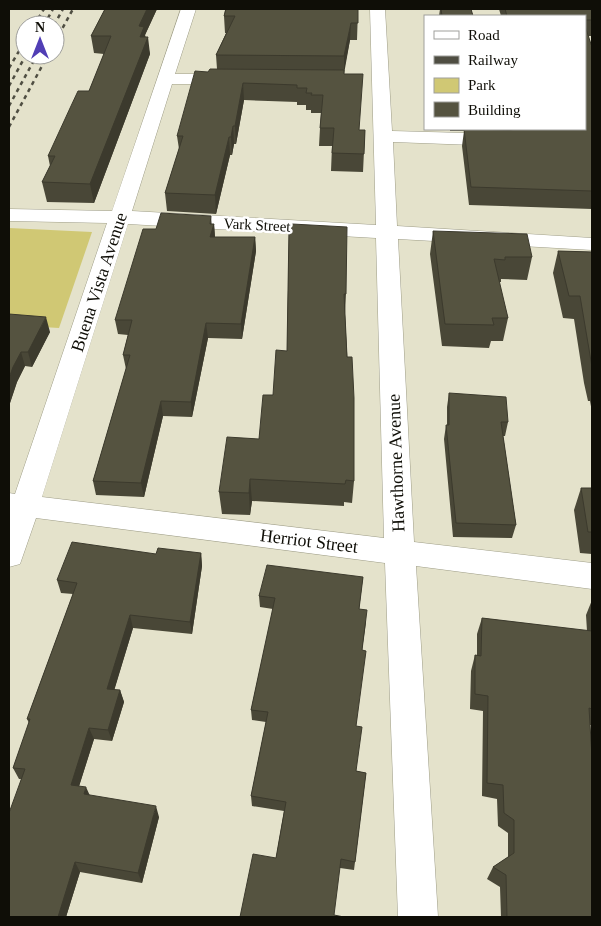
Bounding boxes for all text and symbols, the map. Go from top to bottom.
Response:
north arrow [15,15,65,65]
legend [424,15,586,130]
text: N [35,20,45,35]
text: Road [468,27,500,43]
text: Railway [468,52,518,68]
text: Park [468,77,496,93]
text: Building [468,102,521,118]
street label: Buena Vista Avenue [67,210,131,354]
street label: Vark Street [223,215,292,235]
street label: Hawthorne Avenue [384,394,408,532]
street label: Herriot Street [259,525,359,557]

